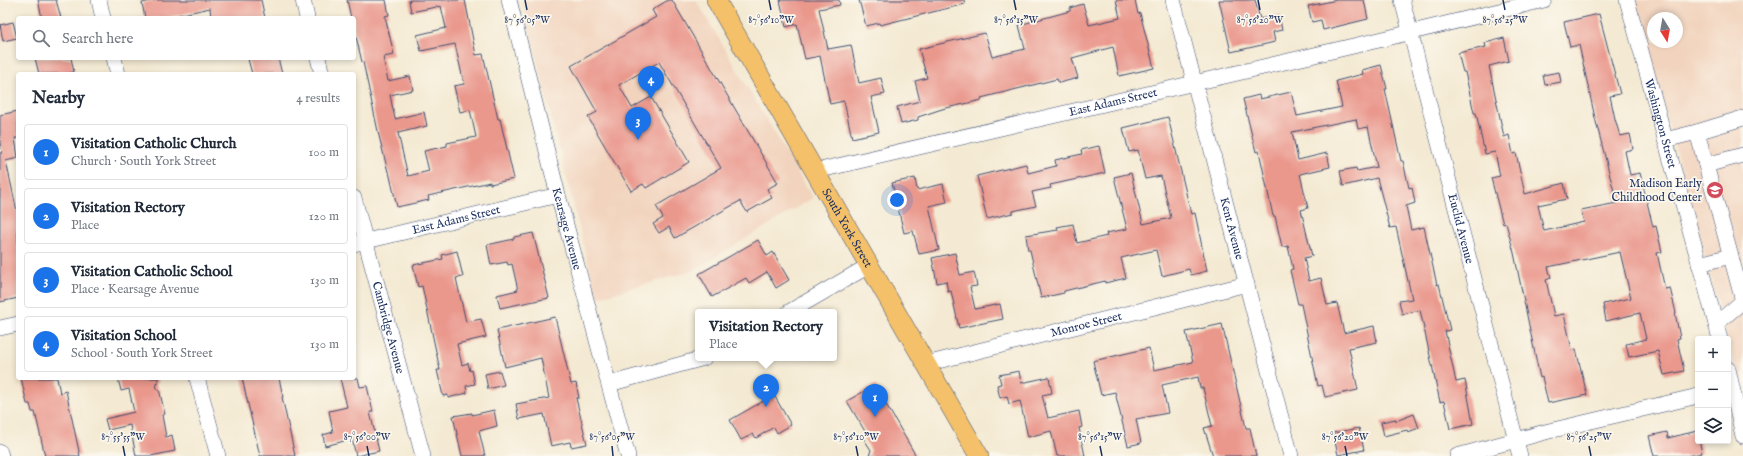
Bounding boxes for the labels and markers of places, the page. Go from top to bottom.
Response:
pin: 4 [638,66,664,99]
pin: 3 [625,107,651,140]
place label: Madison Early Childhood Center [1611,176,1703,205]
school or university icon: Madison Early Childhood Center [1705,180,1725,200]
pin: 2 [753,374,779,407]
pin: 1 [862,384,888,417]

